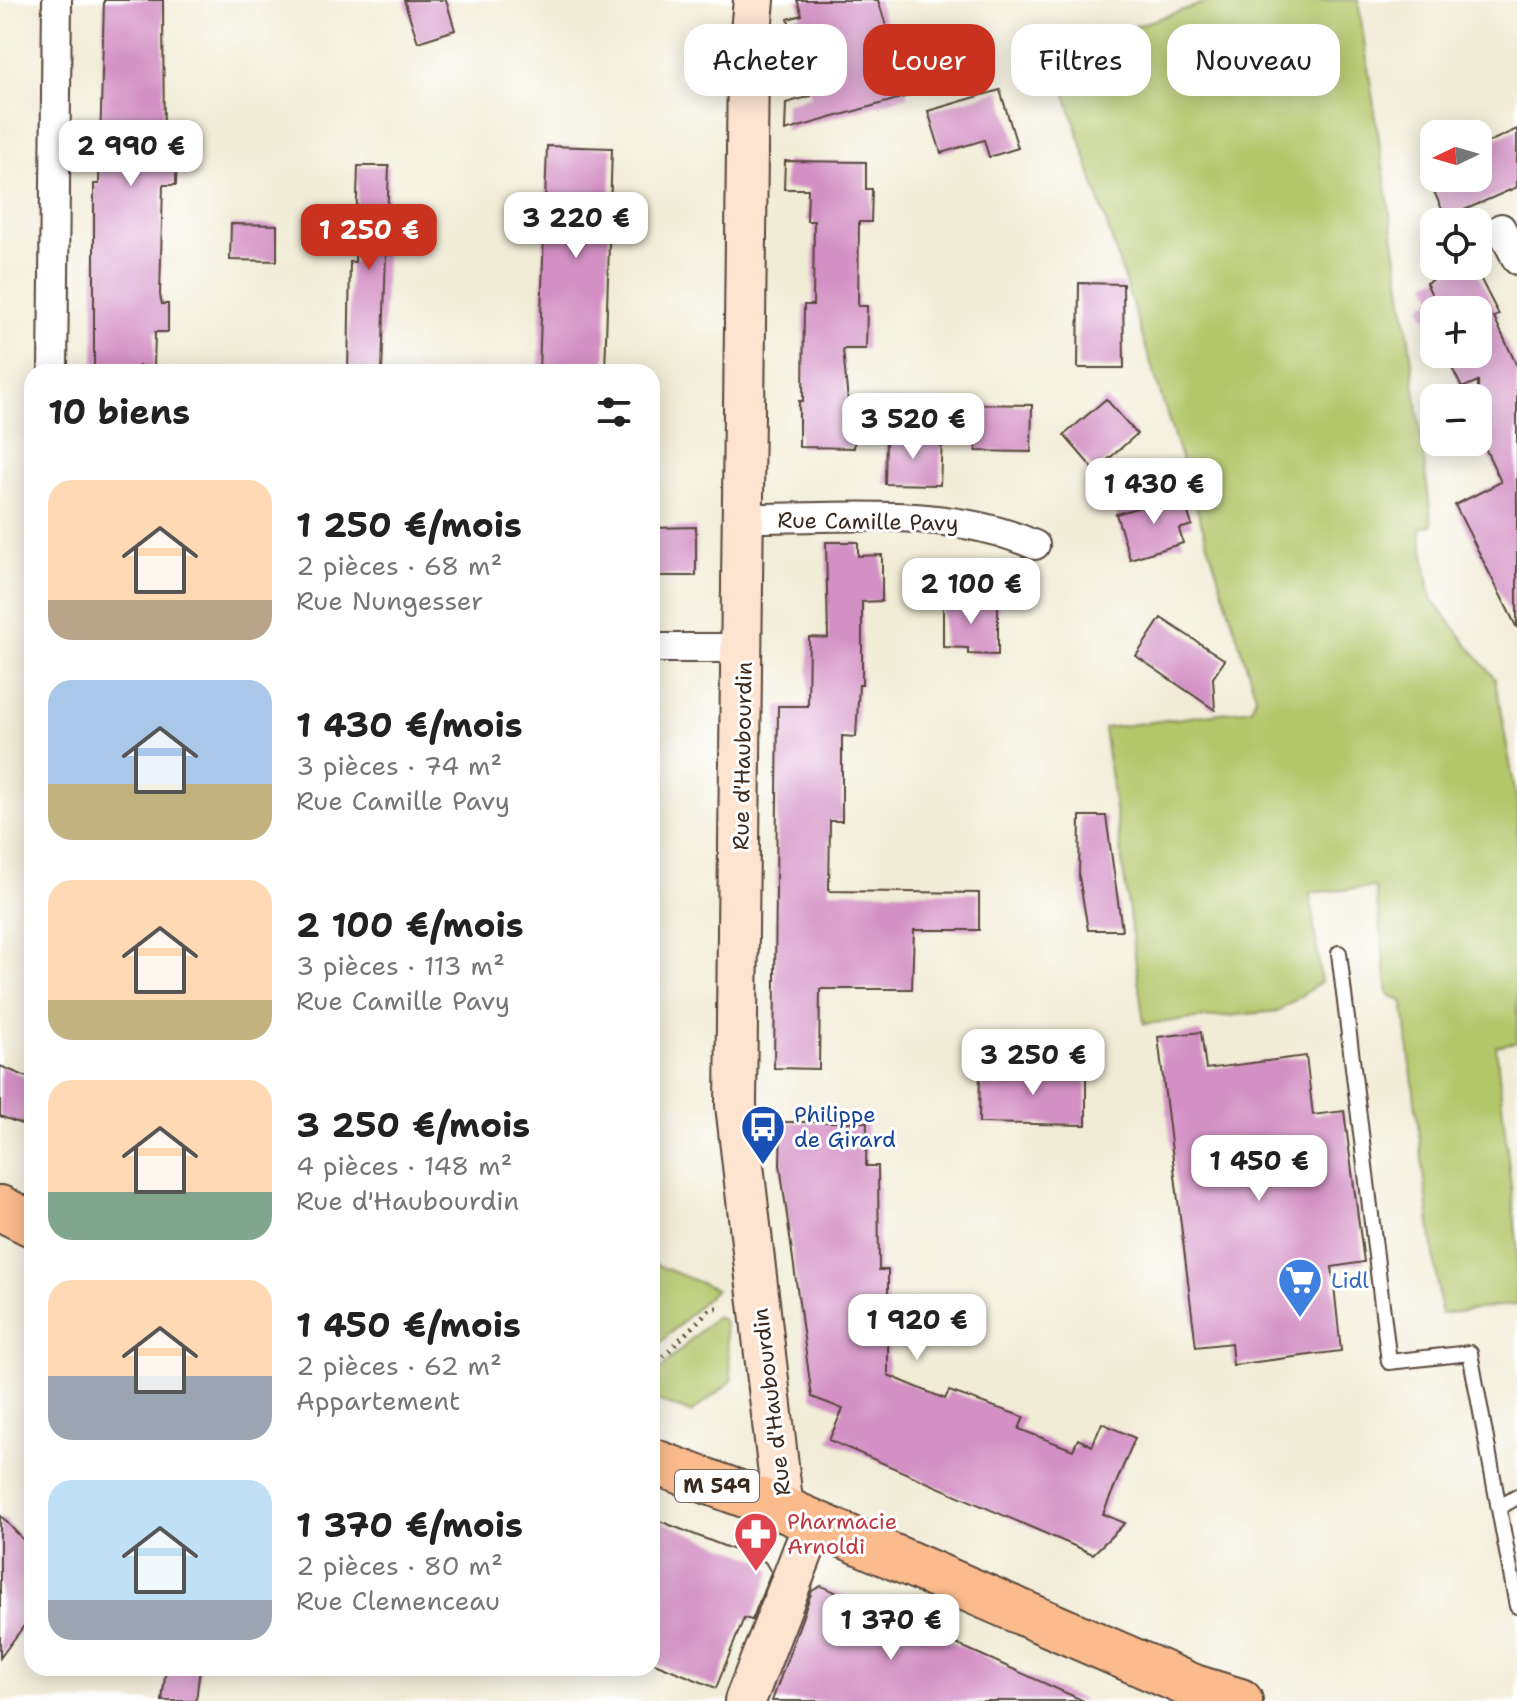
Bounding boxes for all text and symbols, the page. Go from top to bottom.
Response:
chip: Acheter [684,24,847,96]
chip: Louer [863,24,995,96]
chip: Filtres [1011,24,1151,96]
chip: Nouveau [1167,24,1340,96]
pin: 2 990 € [57,120,205,188]
north arrow [1420,120,1492,192]
map controls [1420,120,1492,456]
text: 2 990 € [77,128,185,163]
pin: 3 220 € [502,192,650,260]
text: 3 220 € [522,200,630,235]
pin: 1 250 € [295,204,443,272]
button: locate [1420,208,1492,280]
text: 1 250 € [319,212,419,247]
button: + [1420,296,1492,368]
button: − [1420,384,1492,456]
text: 10 biens [48,389,190,435]
icon: filters [592,390,636,434]
pin: 3 520 € [839,393,987,461]
text: 3 520 € [860,401,966,436]
pin: 1 430 € [1080,458,1228,526]
text: 1 430 € [1103,466,1205,501]
text: 1 250 €/mois [296,502,522,548]
street label: Rue Camille Pavy [777,505,959,538]
icon: home [112,512,208,608]
text: 2 pièces · 68 m² [296,548,502,583]
pin: 2 100 € [897,558,1045,626]
text: 2 100 € [920,566,1022,601]
text: Rue Nungesser [296,583,483,618]
street label: Rue d'Haubourdin [726,661,759,851]
text: 1 430 €/mois [296,702,523,748]
icon: home [112,712,208,808]
text: 3 pièces · 74 m² [296,748,502,783]
text: Rue Camille Pavy [296,783,510,818]
text: 2 100 €/mois [296,902,524,948]
icon: home [112,912,208,1008]
text: 3 pièces · 113 m² [296,948,505,983]
text: Rue Camille Pavy [296,983,510,1018]
pin: 3 250 € [959,1029,1107,1097]
text: 3 250 € [980,1037,1086,1072]
place label: Philippe de Girard [794,1100,896,1154]
text: 3 250 €/mois [296,1102,530,1148]
bus stop icon: Philippe de Girard [739,1103,787,1166]
icon: home [112,1112,208,1208]
pin: 1 450 € [1185,1135,1333,1203]
text: 1 450 € [1209,1143,1309,1178]
text: 4 pièces · 148 m² [296,1148,513,1183]
text: Rue d'Haubourdin [296,1183,519,1218]
supermarket icon: Lidl [1276,1256,1324,1319]
place label: Lidl [1331,1266,1369,1295]
pin: 1 920 € [843,1294,991,1362]
text: 1 450 €/mois [296,1302,521,1348]
text: 1 920 € [866,1302,968,1337]
street label: Rue d'Haubourdin [746,1306,797,1497]
icon: home [112,1312,208,1408]
text: 2 pièces · 62 m² [296,1348,502,1383]
text: Appartement [296,1383,460,1418]
road number: M 549 [675,1470,759,1502]
text: 1 370 €/mois [296,1502,523,1548]
place label: Pharmacie Arnoldi [787,1507,897,1561]
pharmacy icon: Pharmacie Arnoldi [732,1510,780,1573]
icon: home [112,1512,208,1608]
text: 2 pièces · 80 m² [296,1548,503,1583]
text: Rue Clemenceau [296,1583,500,1618]
pin: 1 370 € [817,1594,965,1662]
text: 1 370 € [840,1602,942,1637]

